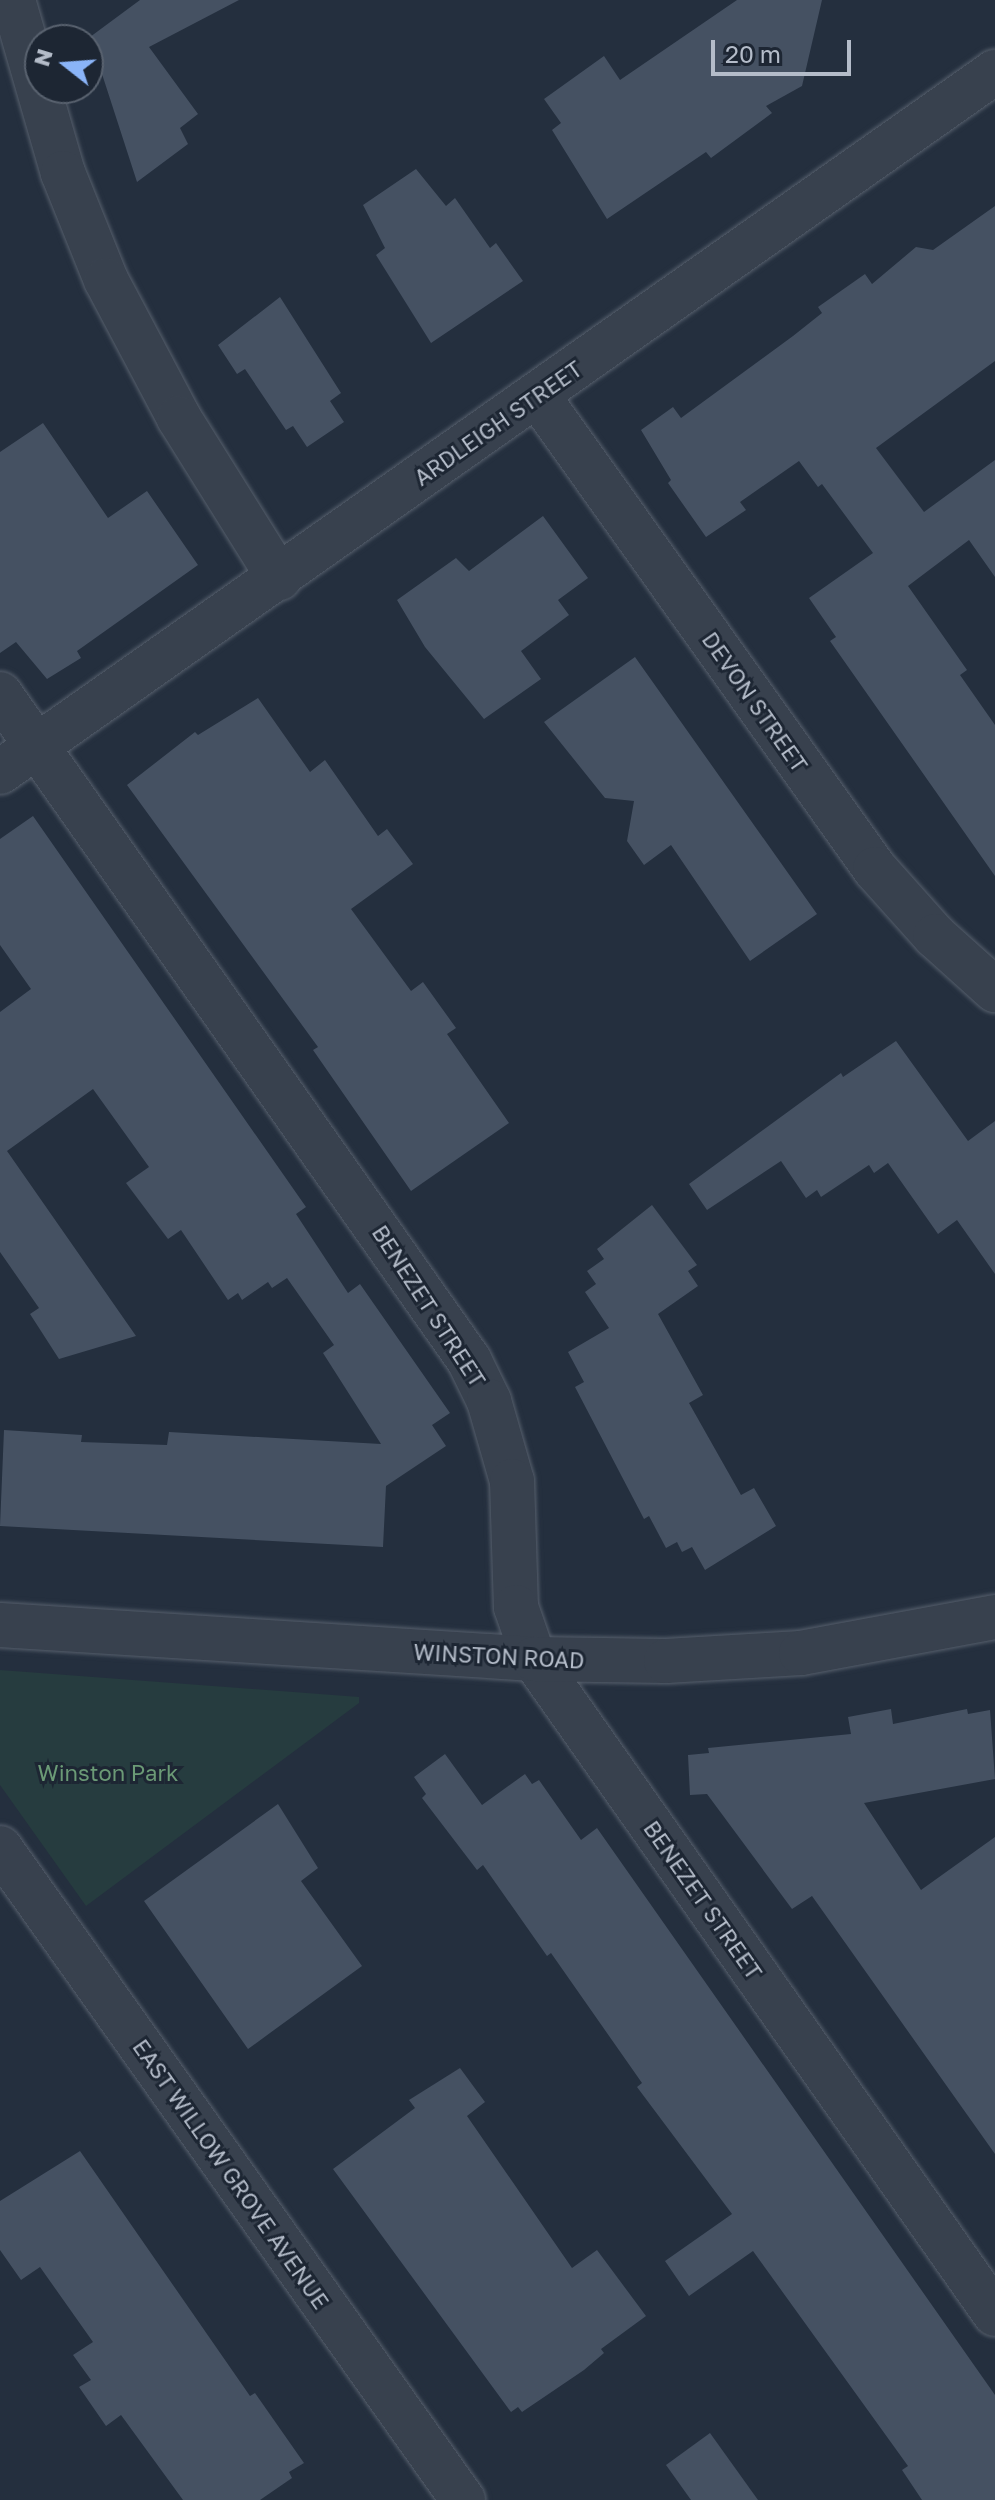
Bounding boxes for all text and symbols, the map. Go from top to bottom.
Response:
north arrow [24,24,104,104]
scale bar [715,24,855,74]
text: 20 m [725,39,781,68]
text: N [27,45,58,69]
street label: ARDLEIGH STREET [409,355,587,491]
street label: DEVON STREET [697,627,813,777]
street label: BENEZET STREET [367,1220,491,1392]
street label: WINSTON ROAD [413,1638,585,1674]
park label: Winston Park [38,1760,178,1786]
street label: BENEZET STREET [638,1816,768,1984]
street label: EAST WILLOW GROVE AVENUE [128,2034,334,2314]

